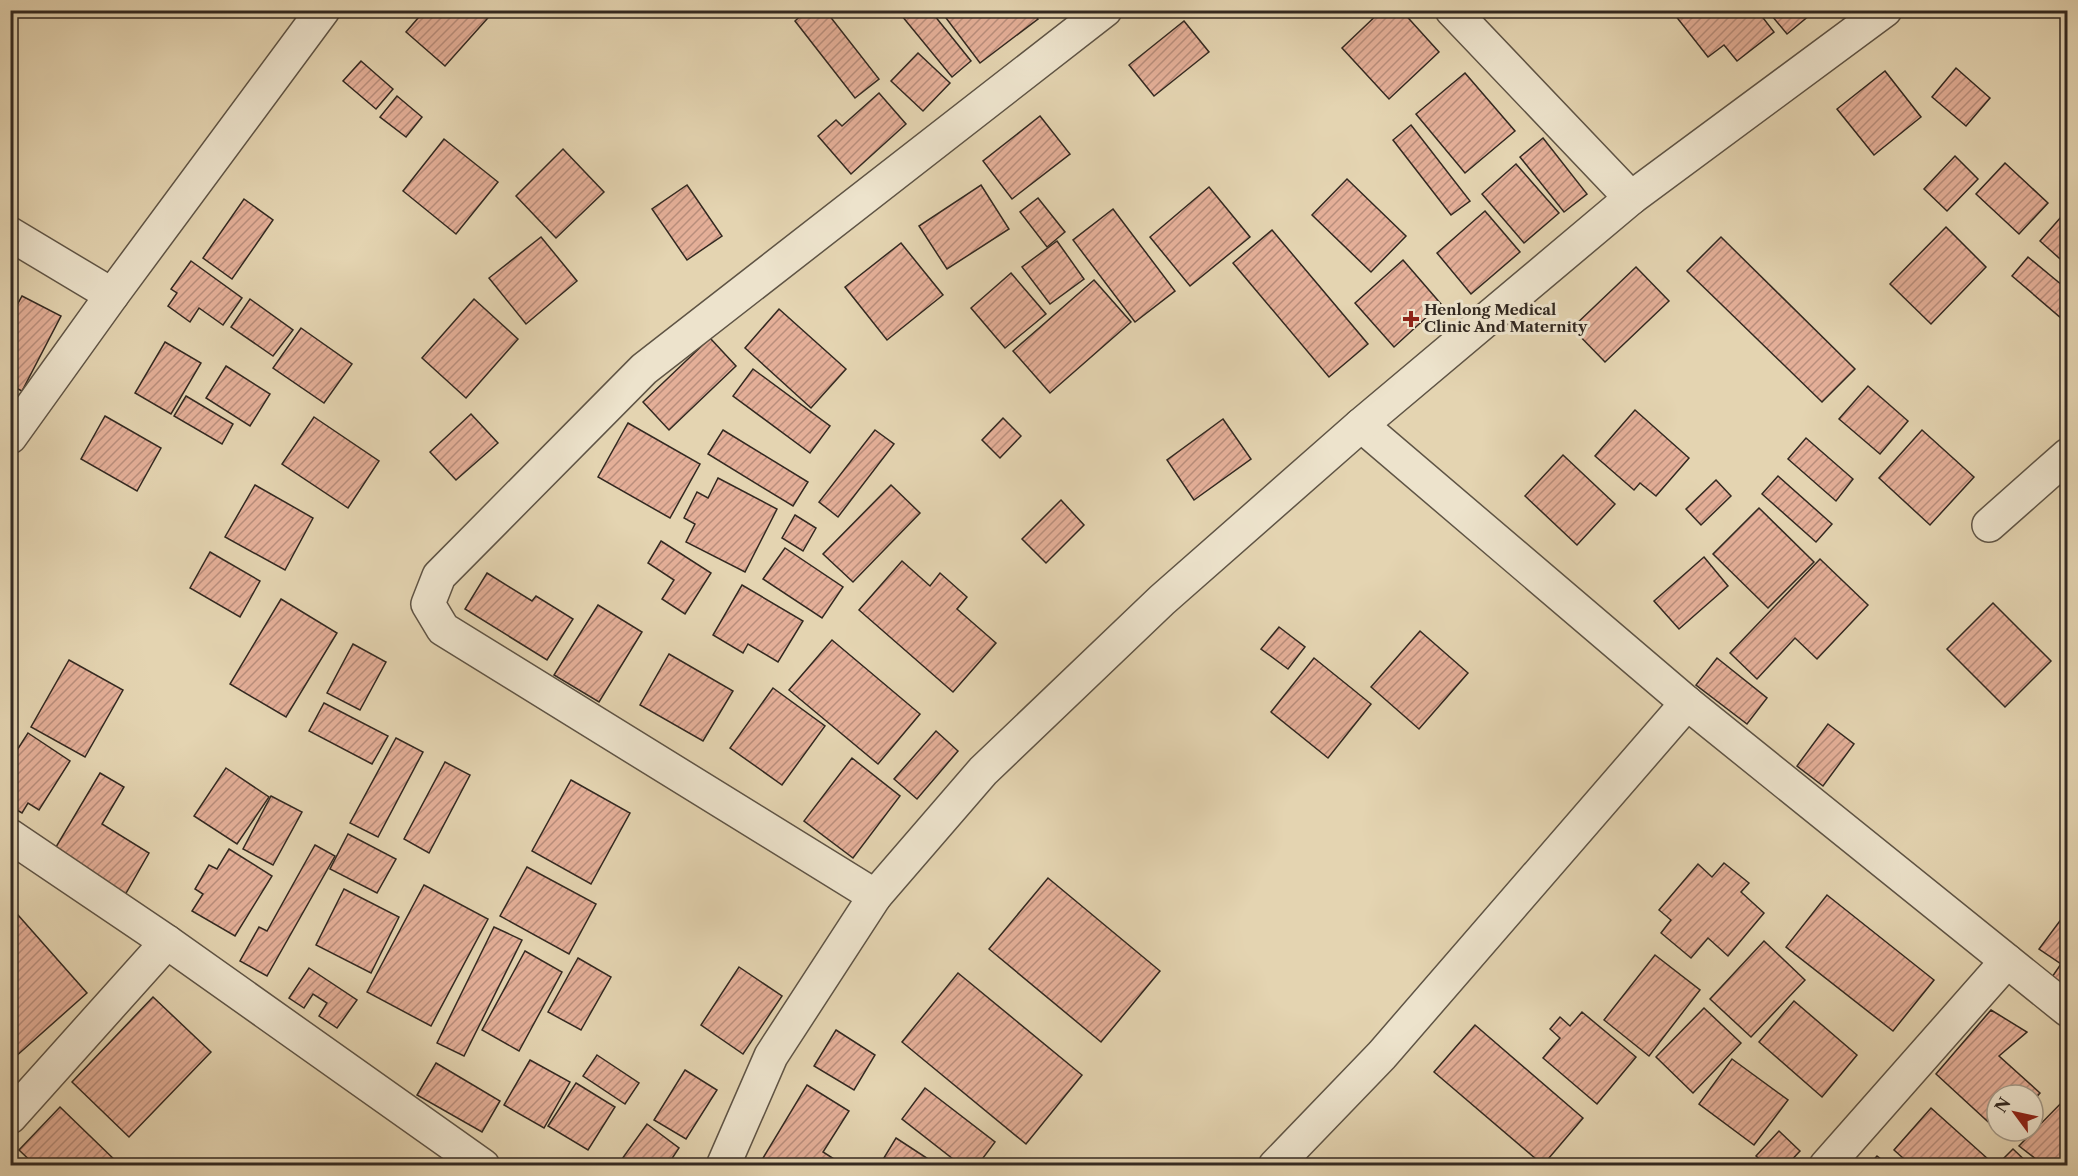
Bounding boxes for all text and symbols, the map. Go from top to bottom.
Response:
place label: Henlong Medical Clinic And Maternity [1424,300,1588,336]
marker: Henlong Medical Clinic And Maternity [1402,310,1420,328]
north arrow [1985,1083,2045,1143]
text: N [1990,1093,2015,1116]

